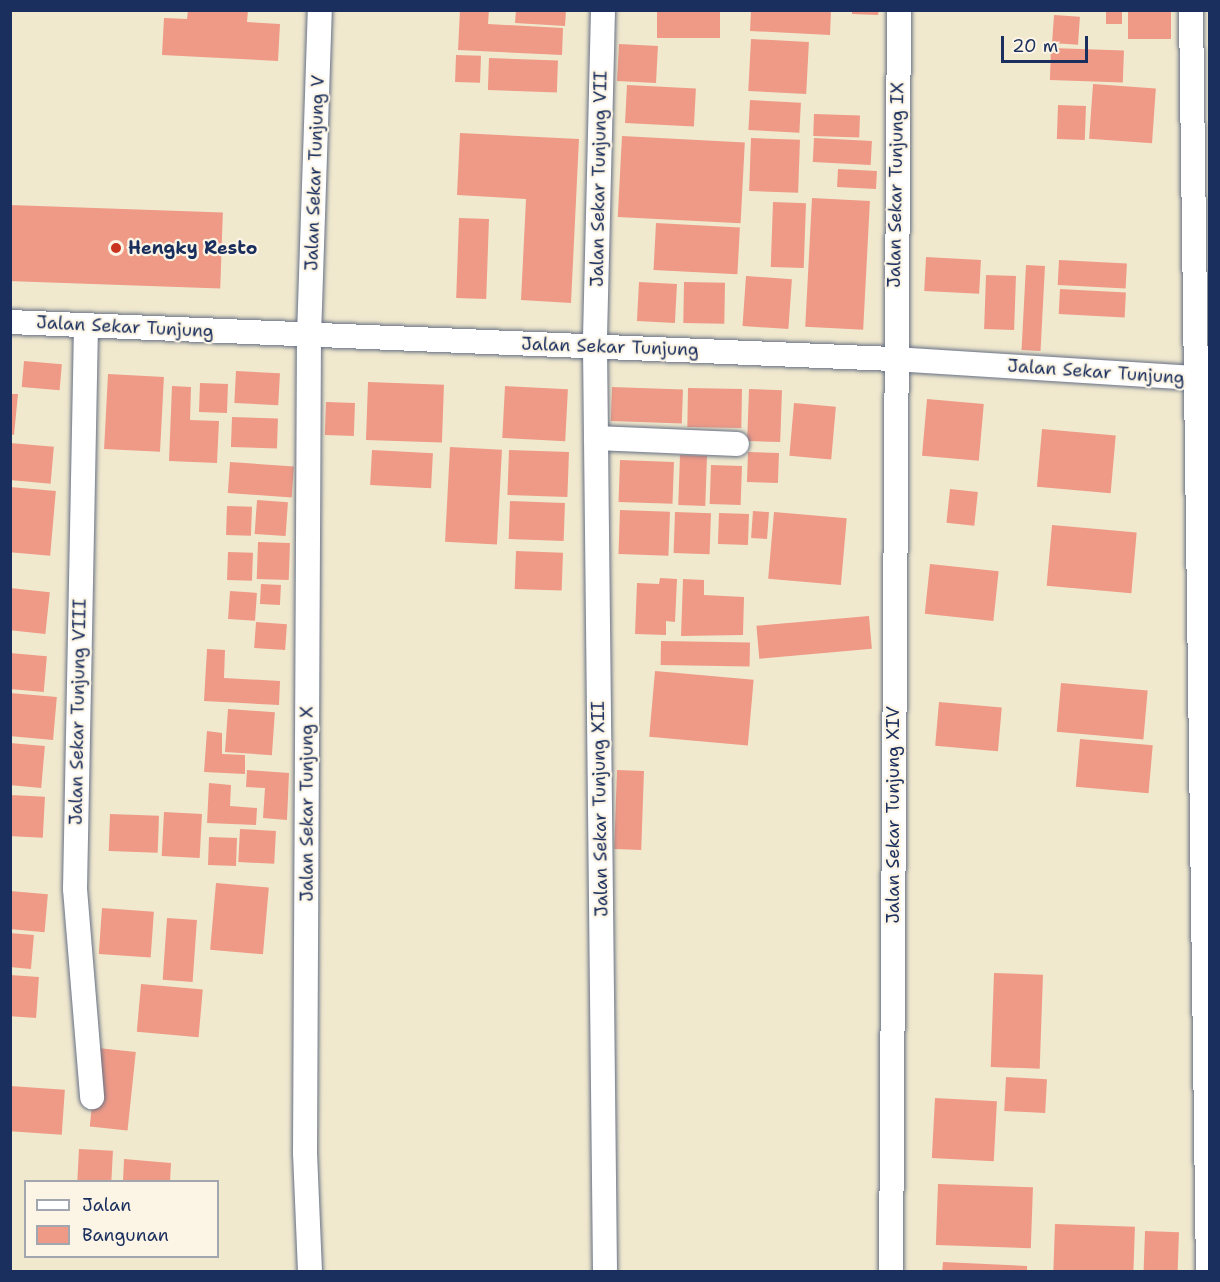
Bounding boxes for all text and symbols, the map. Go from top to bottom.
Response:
scale bar [1004,24,1091,62]
text: 20 m [1012,34,1058,58]
street label: Jalan Sekar Tunjung VII [586,71,612,287]
street label: Jalan Sekar Tunjung V [301,75,329,271]
street label: Jalan Sekar Tunjung IX [883,82,909,288]
place label: Hengky Resto [128,237,257,259]
marker: Hengky Resto [109,241,123,255]
street label: Jalan Sekar Tunjung [36,312,214,342]
street label: Jalan Sekar Tunjung [521,333,699,361]
street label: Jalan Sekar Tunjung [1007,355,1185,389]
street label: Jalan Sekar Tunjung VIII [65,599,91,825]
street label: Jalan Sekar Tunjung XII [587,701,613,917]
street label: Jalan Sekar Tunjung X [296,706,318,902]
street label: Jalan Sekar Tunjung XIV [882,706,904,924]
legend [24,1180,219,1258]
text: Jalan [82,1193,131,1217]
text: Bangunan [82,1223,169,1247]

